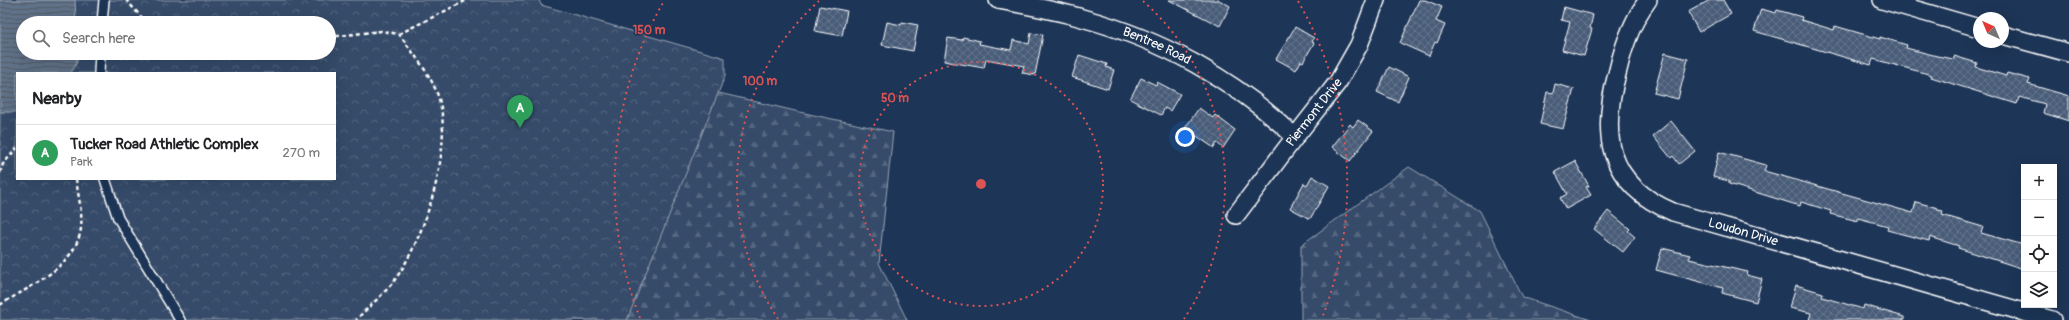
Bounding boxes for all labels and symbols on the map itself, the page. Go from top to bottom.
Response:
north arrow [1973,12,2009,48]
text: 150 m [633,23,666,38]
street label: Bentree Road [1121,24,1194,68]
text: 100 m [743,74,778,89]
street label: Piermont Drive [1283,75,1346,150]
text: 50 m [881,91,909,106]
pin: A [507,95,533,128]
your location [1175,127,1195,147]
centre of rings [974,177,988,191]
street label: Loudon Drive [1707,214,1781,250]

